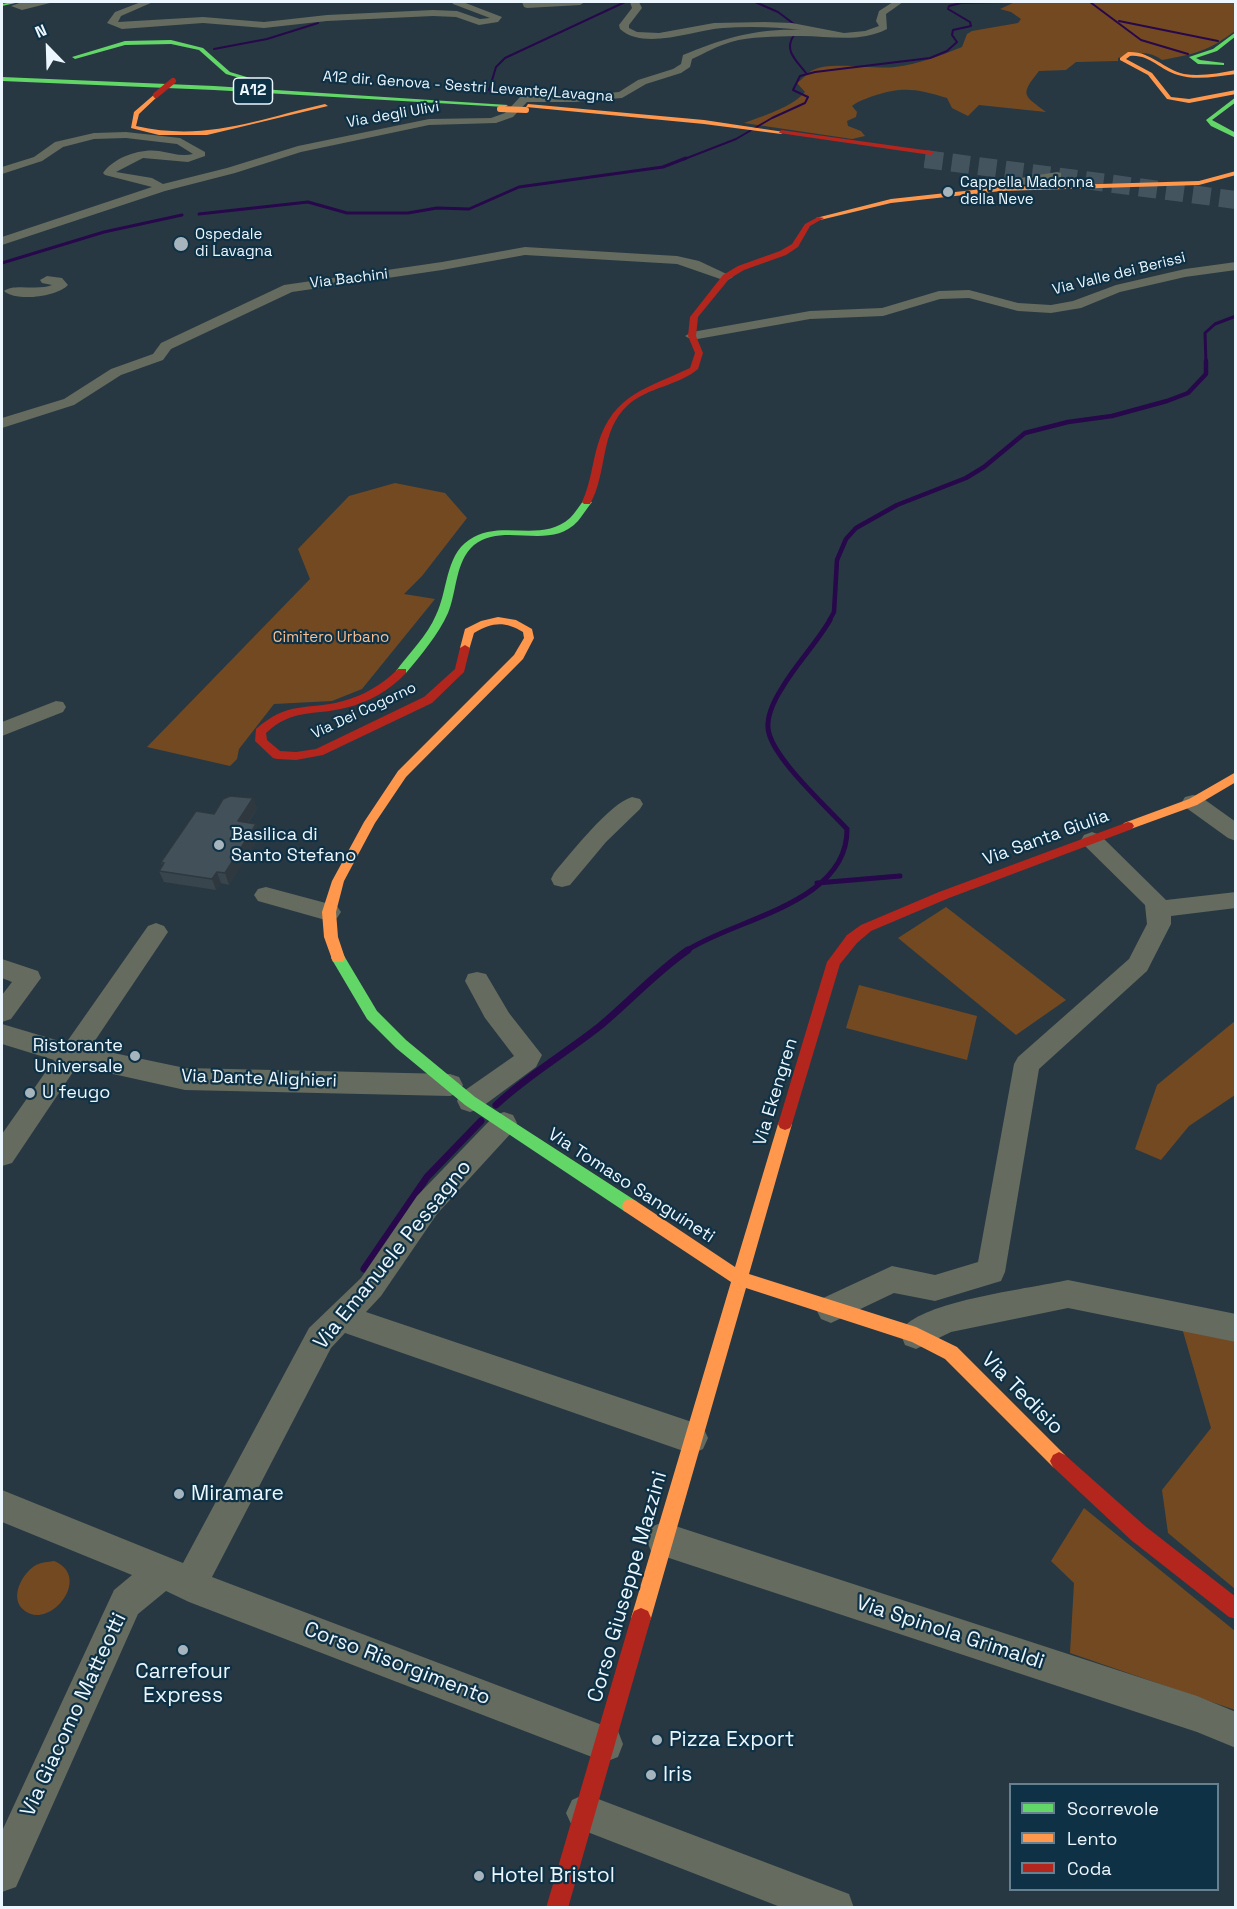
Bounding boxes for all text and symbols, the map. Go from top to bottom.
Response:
north arrow [18,18,78,78]
text: N [32,19,50,43]
street label: A12 dir. Genova - Sestri Levante/Lavagna [322,68,614,106]
road number: A12 [234,78,272,104]
street label: Via degli Ulivi [345,98,441,132]
place label: Cappella Madonna della Neve [960,174,1094,209]
marker: Cappella Madonna della Neve [941,185,955,199]
place label: Ospedale di Lavagna [195,226,272,261]
marker: Ospedale di Lavagna [172,235,190,253]
street label: Via Valle dei Berissi [1051,249,1187,299]
street label: Via Bachini [309,265,389,293]
park label: Cimitero Urbano [273,629,389,647]
street label: Via Dei Cogorno [309,679,419,743]
street label: Via Santa Giulia [980,805,1112,871]
place label: Basilica di Santo Stefano [231,824,356,866]
marker: Basilica di Santo Stefano [212,838,226,852]
place label: Ristorante Universale [33,1035,123,1078]
street label: Via Ekengren [749,1036,803,1148]
marker: Ristorante Universale [128,1049,142,1063]
street label: Via Dante Alighieri [181,1065,337,1093]
place label: U feugo [42,1082,110,1104]
marker: U feugo [23,1086,37,1100]
street label: Via Tomaso Sanguineti [543,1124,719,1248]
street label: Via Emanuele Pessagno [309,1155,477,1355]
street label: Via Tedisio [976,1348,1068,1440]
street label: Corso Giuseppe Mazzini [583,1469,673,1705]
place label: Miramare [191,1481,284,1507]
marker: Miramare [172,1487,186,1501]
street label: Via Spinola Grimaldi [853,1591,1047,1675]
street label: Via Giacomo Matteotti [16,1609,132,1821]
street label: Corso Risorgimento [300,1617,494,1711]
marker: Carrefour Express [176,1643,190,1657]
place label: Carrefour Express [135,1659,231,1709]
place label: Pizza Export [669,1727,794,1753]
marker: Pizza Export [650,1733,664,1747]
place label: Iris [663,1762,692,1788]
marker: Iris [644,1768,658,1782]
legend [1009,1783,1219,1891]
text: Scorrevole [1067,1797,1159,1820]
text: Lento [1067,1827,1117,1850]
text: Coda [1067,1857,1112,1880]
place label: Hotel Bristol [491,1863,615,1889]
marker: Hotel Bristol [472,1869,486,1883]

